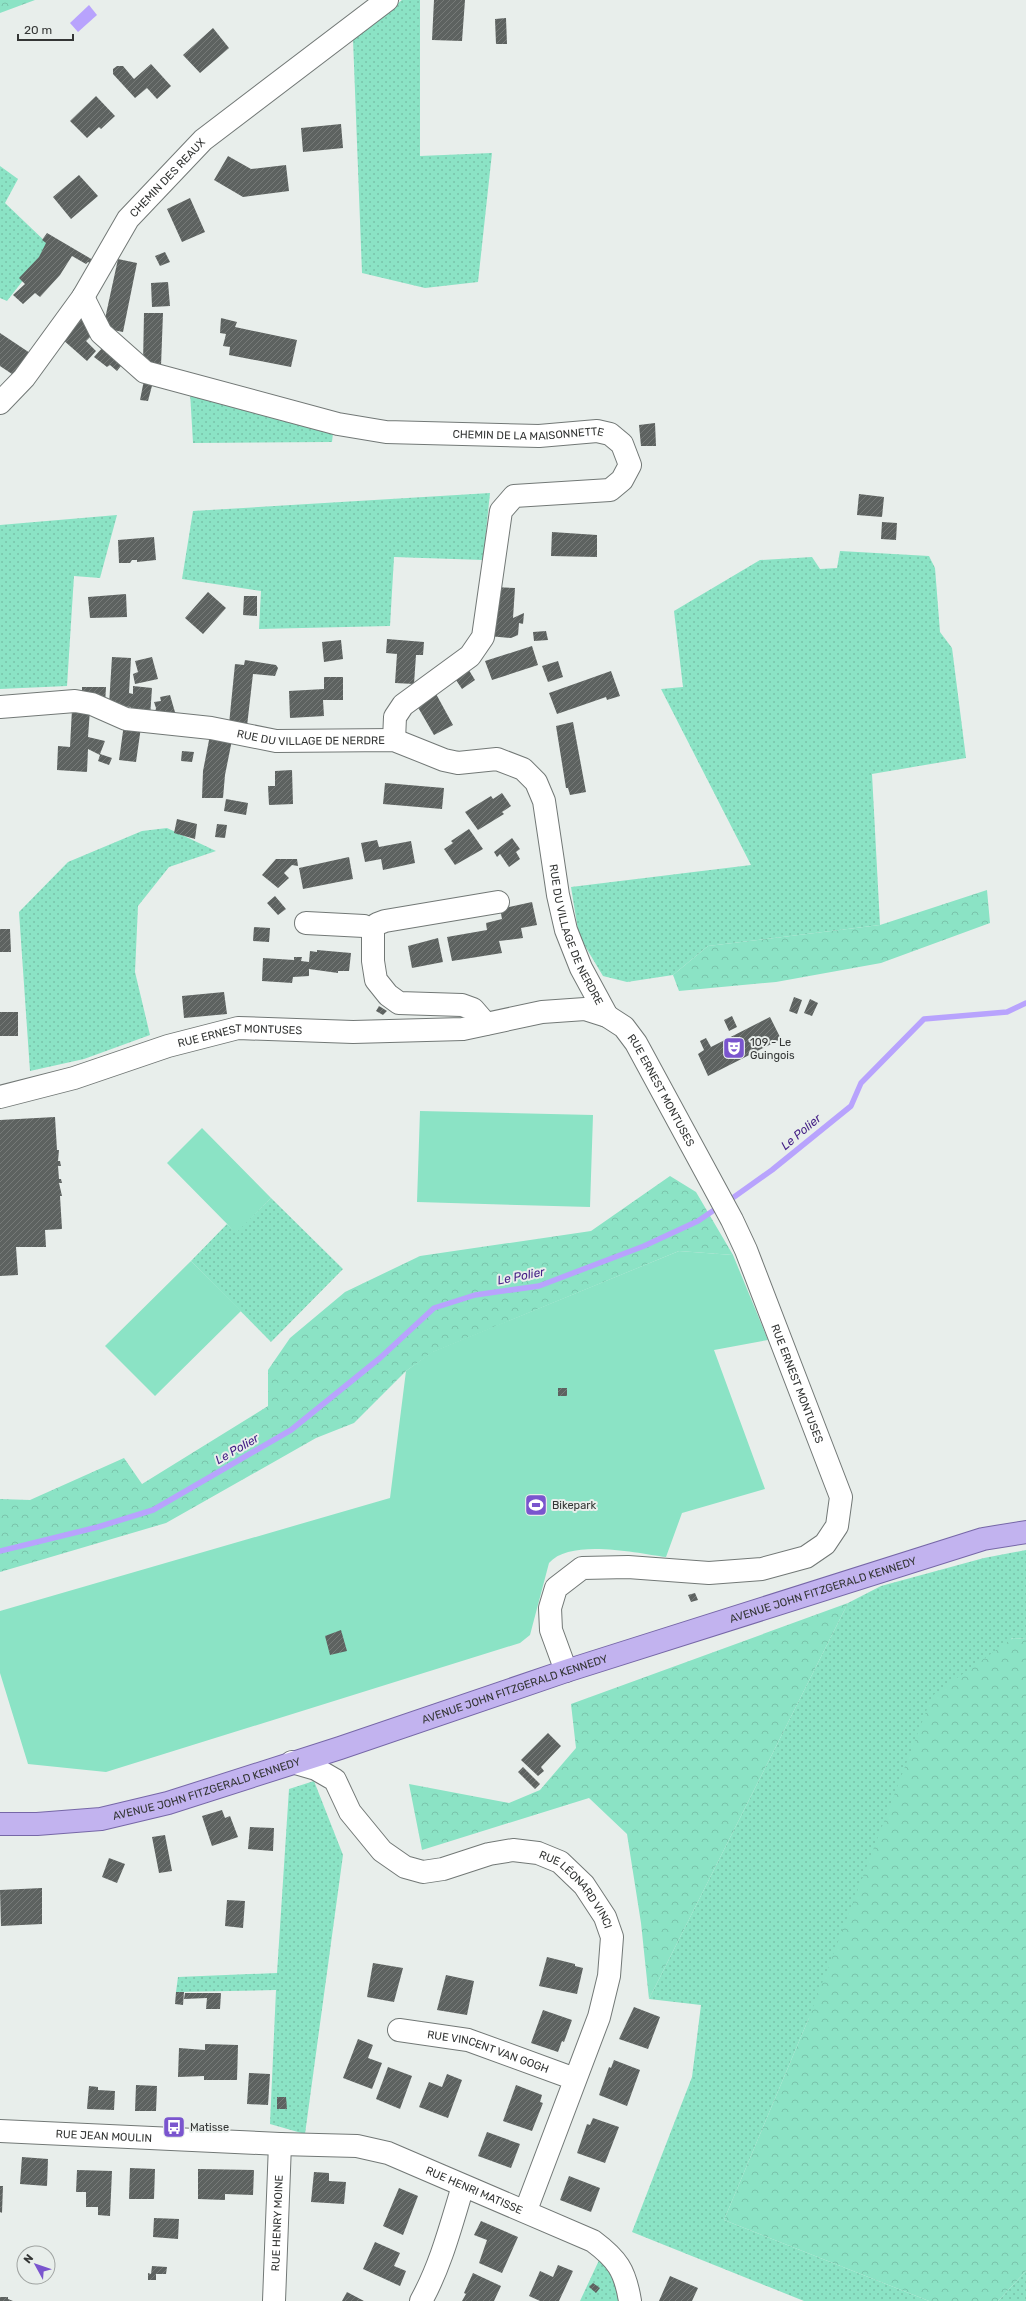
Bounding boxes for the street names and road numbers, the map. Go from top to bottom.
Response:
street label: CHEMIN DES REAUX [127,136,208,220]
street label: CHEMIN DE LA MAISONNETTE [452,425,606,443]
street label: RUE DU VILLAGE DE NERDRE [236,727,385,748]
street label: RUE DU VILLAGE DE NERDRE [546,863,606,1008]
street label: RUE ERNEST MONTUSES [176,1022,303,1050]
street label: RUE ERNEST MONTUSES [625,1032,697,1149]
street label: RUE ERNEST MONTUSES [768,1323,826,1445]
street label: AVENUE JOHN FITZGERALD KENNEDY [728,1554,918,1626]
street label: AVENUE JOHN FITZGERALD KENNEDY [420,1652,609,1727]
street label: AVENUE JOHN FITZGERALD KENNEDY [111,1755,302,1823]
street label: RUE LÉONARD VINCI [537,1848,615,1930]
street label: RUE VINCENT VAN GOGH [426,2028,551,2076]
street label: RUE JEAN MOULIN [55,2128,152,2145]
street label: RUE HENRI MATISSE [424,2164,525,2217]
street label: RUE HENRY MOINE [269,2174,286,2272]

